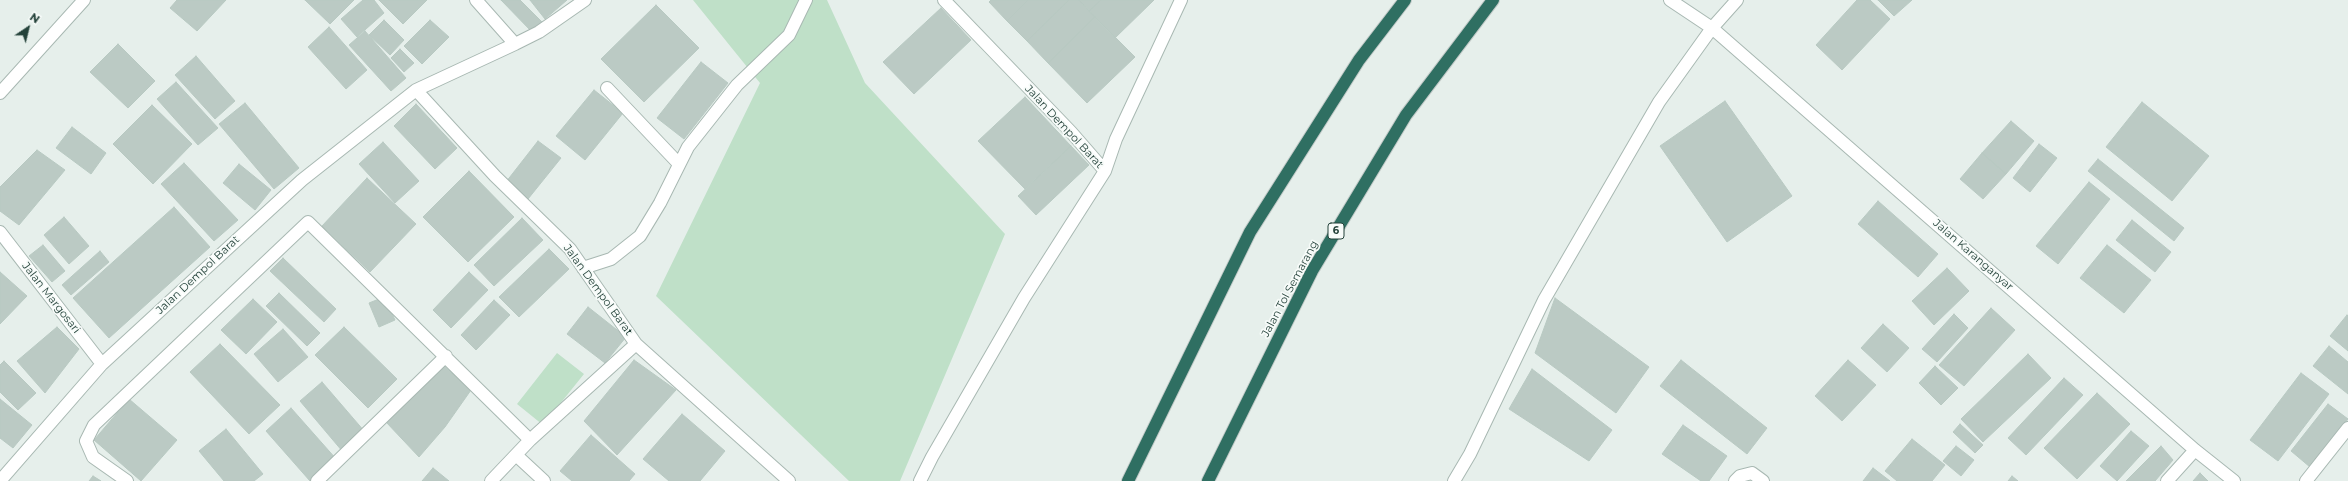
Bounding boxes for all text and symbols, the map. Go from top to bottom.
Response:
north arrow [8,8,48,48]
text: N [27,10,43,26]
street label: Jalan Dempol Barat [1022,83,1106,171]
street label: Jalan Karanganyar [1930,217,2016,293]
road number: 6 [1328,223,1344,239]
street label: Jalan Dempol Barat [154,233,242,317]
street label: Jalan Tol Semarang [1259,239,1321,339]
street label: Jalan Dempol Barat [561,242,635,338]
street label: Jalan Margosari [19,260,83,336]

